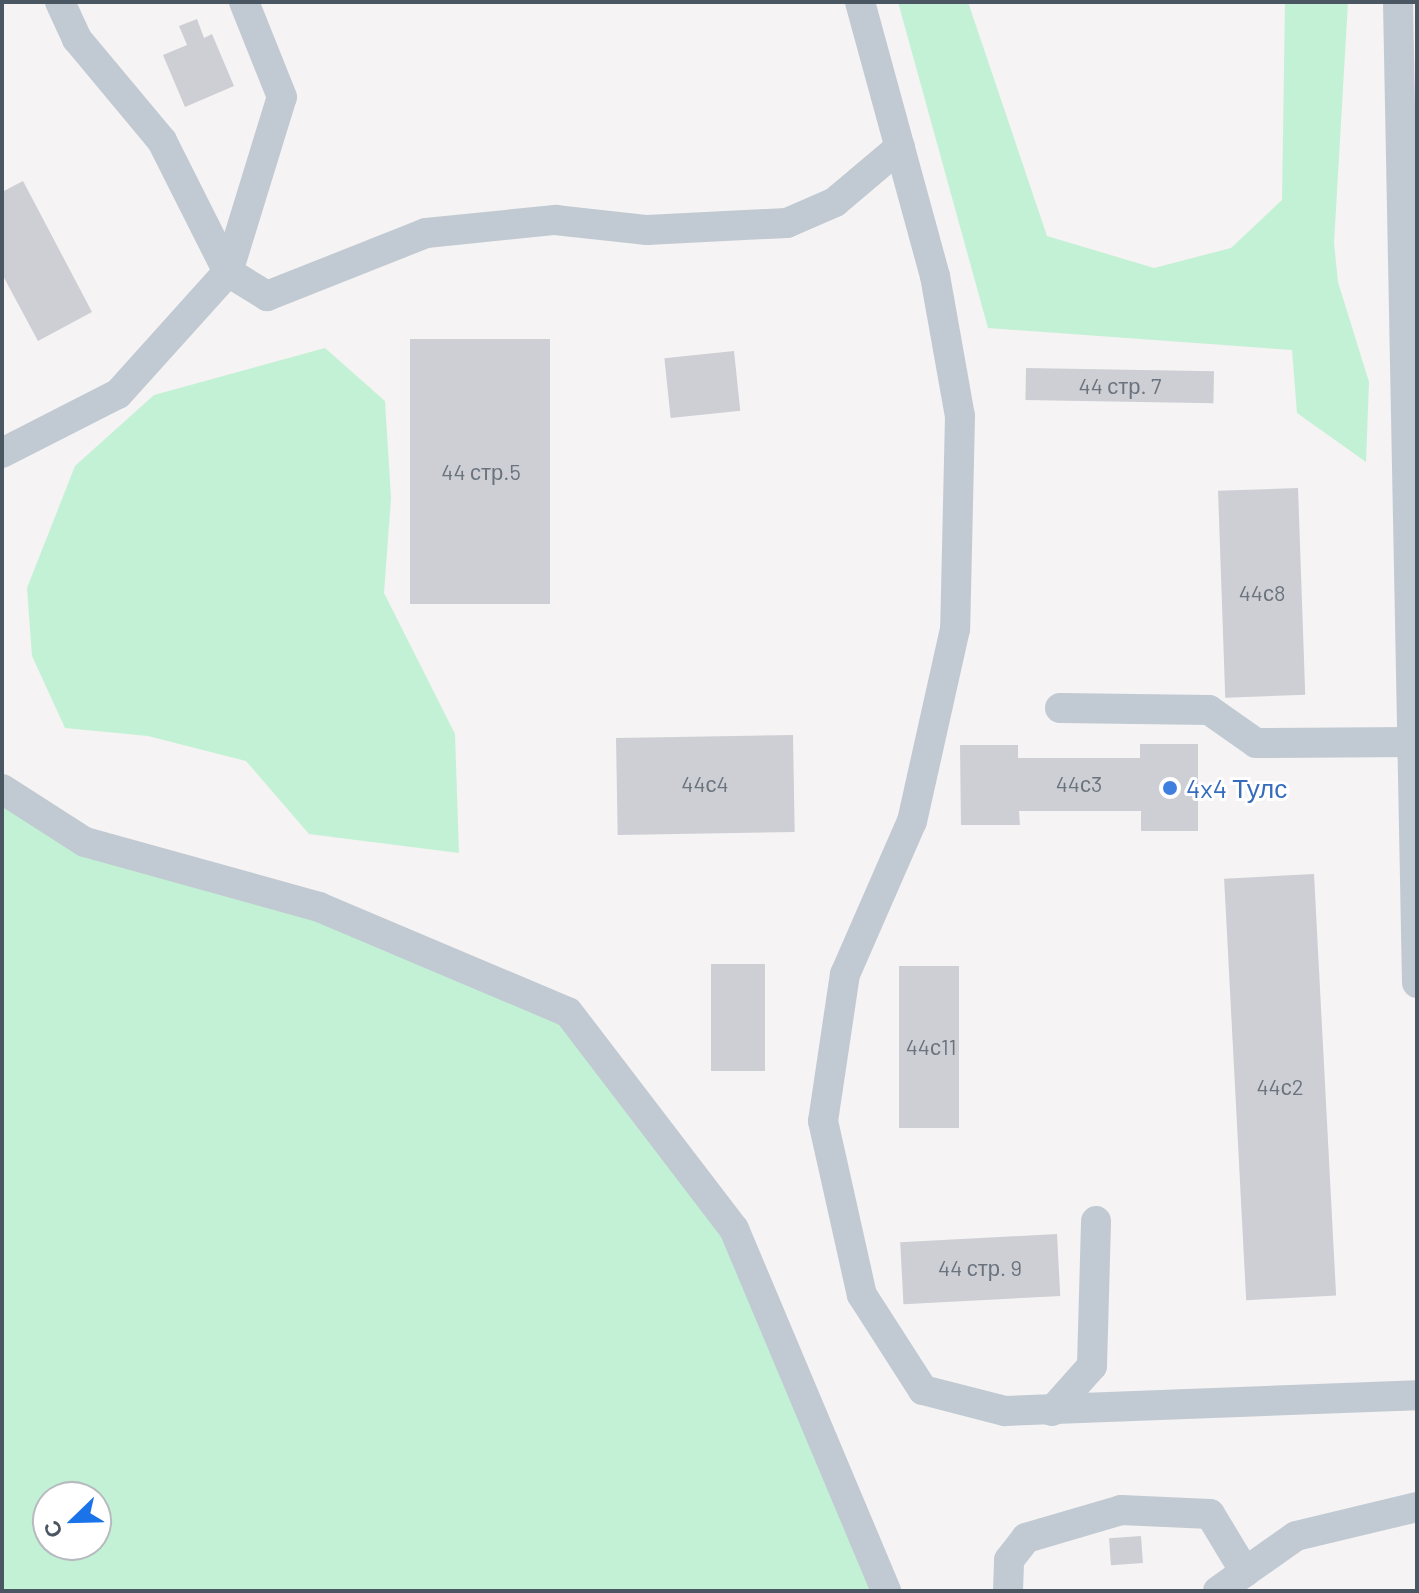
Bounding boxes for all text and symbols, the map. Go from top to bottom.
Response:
house number: 44 стр. 7 [1079,373,1161,399]
house number: 44 стр.5 [441,459,521,485]
house number: 44с8 [1239,580,1285,606]
house number: 44с4 [681,771,729,797]
house number: 44с3 [1056,771,1102,797]
place label: 4x4 Тулс [1186,772,1287,804]
marker: 4x4 Тулс [1161,779,1179,797]
house number: 44с11 [906,1034,956,1060]
house number: 44с2 [1256,1074,1304,1100]
house number: 44 стр. 9 [938,1255,1022,1281]
north arrow [32,1481,112,1561]
text: С [37,1517,67,1542]

